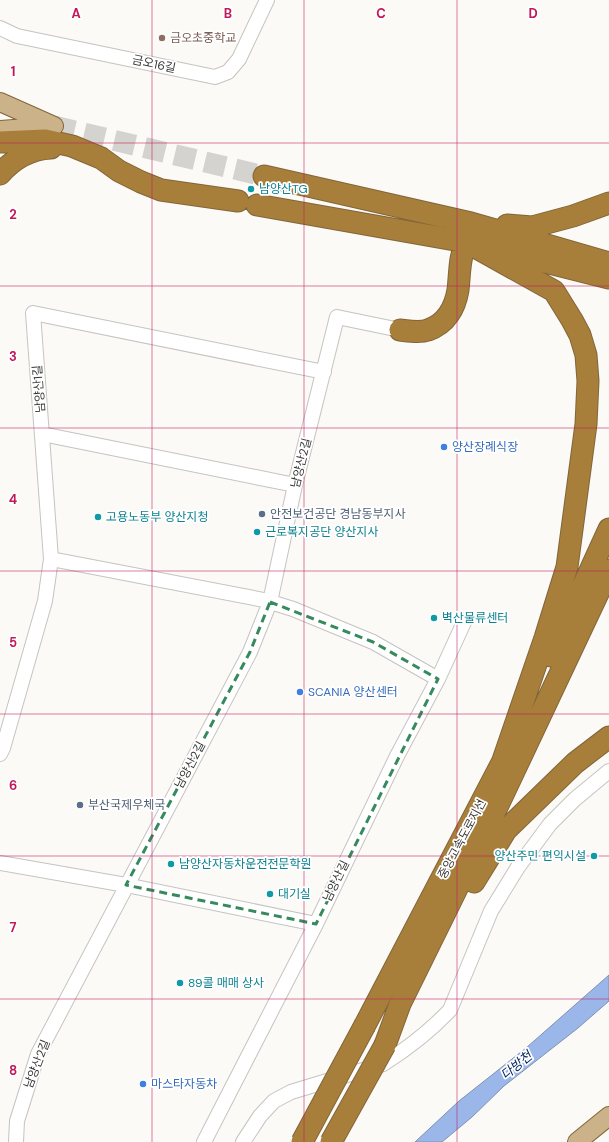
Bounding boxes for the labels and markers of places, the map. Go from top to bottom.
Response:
place label: 금오초중학교 [170,30,236,46]
marker: 금오초중학교 [157,33,167,43]
place label: 남양산TG [259,181,308,197]
marker: 남양산TG [246,184,256,194]
place label: 양산장례식장 [452,439,518,455]
marker: 양산장례식장 [439,442,449,452]
place label: 안전보건공단 경남동부지사 [270,506,406,522]
place label: 고용노동부 양산지청 [106,509,209,525]
marker: 안전보건공단 경남동부지사 [257,509,267,519]
marker: 고용노동부 양산지청 [93,512,103,522]
place label: 근로복지공단 양산지사 [265,524,379,540]
marker: 근로복지공단 양산지사 [252,527,262,537]
place label: 벽산물류센터 [442,610,508,626]
marker: 벽산물류센터 [429,613,439,623]
place label: SCANIA 양산센터 [308,684,398,700]
marker: SCANIA 양산센터 [295,687,305,697]
place label: 부산국제우체국 [88,797,165,813]
marker: 부산국제우체국 [75,800,85,810]
place label: 양산주민 편익시설 [494,848,586,864]
marker: 양산주민 편익시설 [589,851,599,861]
place label: 남양산자동차운전전문학원 [179,856,311,872]
marker: 남양산자동차운전전문학원 [166,859,176,869]
place label: 대기실 [278,886,311,902]
marker: 대기실 [265,889,275,899]
place label: 89콜 매매 상사 [188,975,264,991]
marker: 89콜 매매 상사 [175,978,185,988]
place label: 마스타자동차 [151,1076,217,1092]
marker: 마스타자동차 [138,1079,148,1089]

